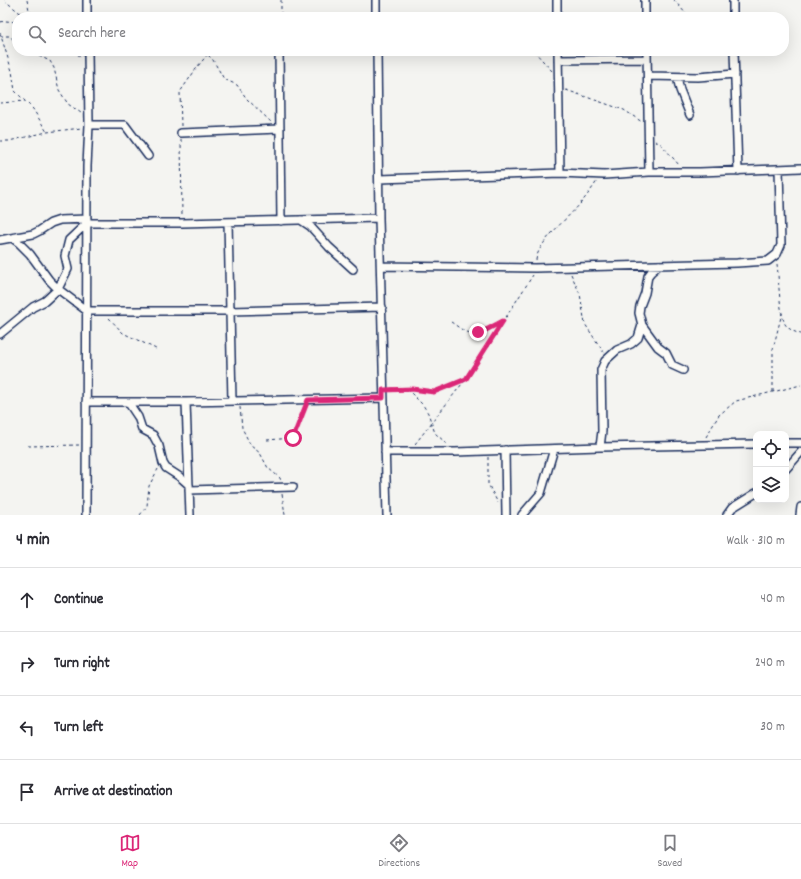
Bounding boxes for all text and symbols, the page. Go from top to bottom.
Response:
search box [12,12,789,56]
icon: search [26,23,48,45]
text: Search here [58,23,126,45]
route end [469,323,487,341]
route start [284,429,302,447]
map controls [753,431,789,503]
button: locate [753,431,789,467]
button: layers [753,467,789,503]
text: 4 min [16,529,50,553]
text: Walk · 310 m [726,532,785,551]
icon: ahead [16,589,38,611]
text: Continue [54,589,103,611]
text: 40 m [761,590,785,609]
icon: right [16,653,38,675]
text: Turn right [54,653,110,675]
text: 240 m [755,654,785,673]
icon: left [16,717,38,739]
text: Turn left [54,717,103,739]
text: 30 m [760,718,785,737]
icon: arrive [16,781,38,803]
text: Arrive at destination [54,781,172,803]
tab: Map [119,832,141,872]
tab: Directions [378,832,420,872]
tab: Saved [658,832,682,872]

